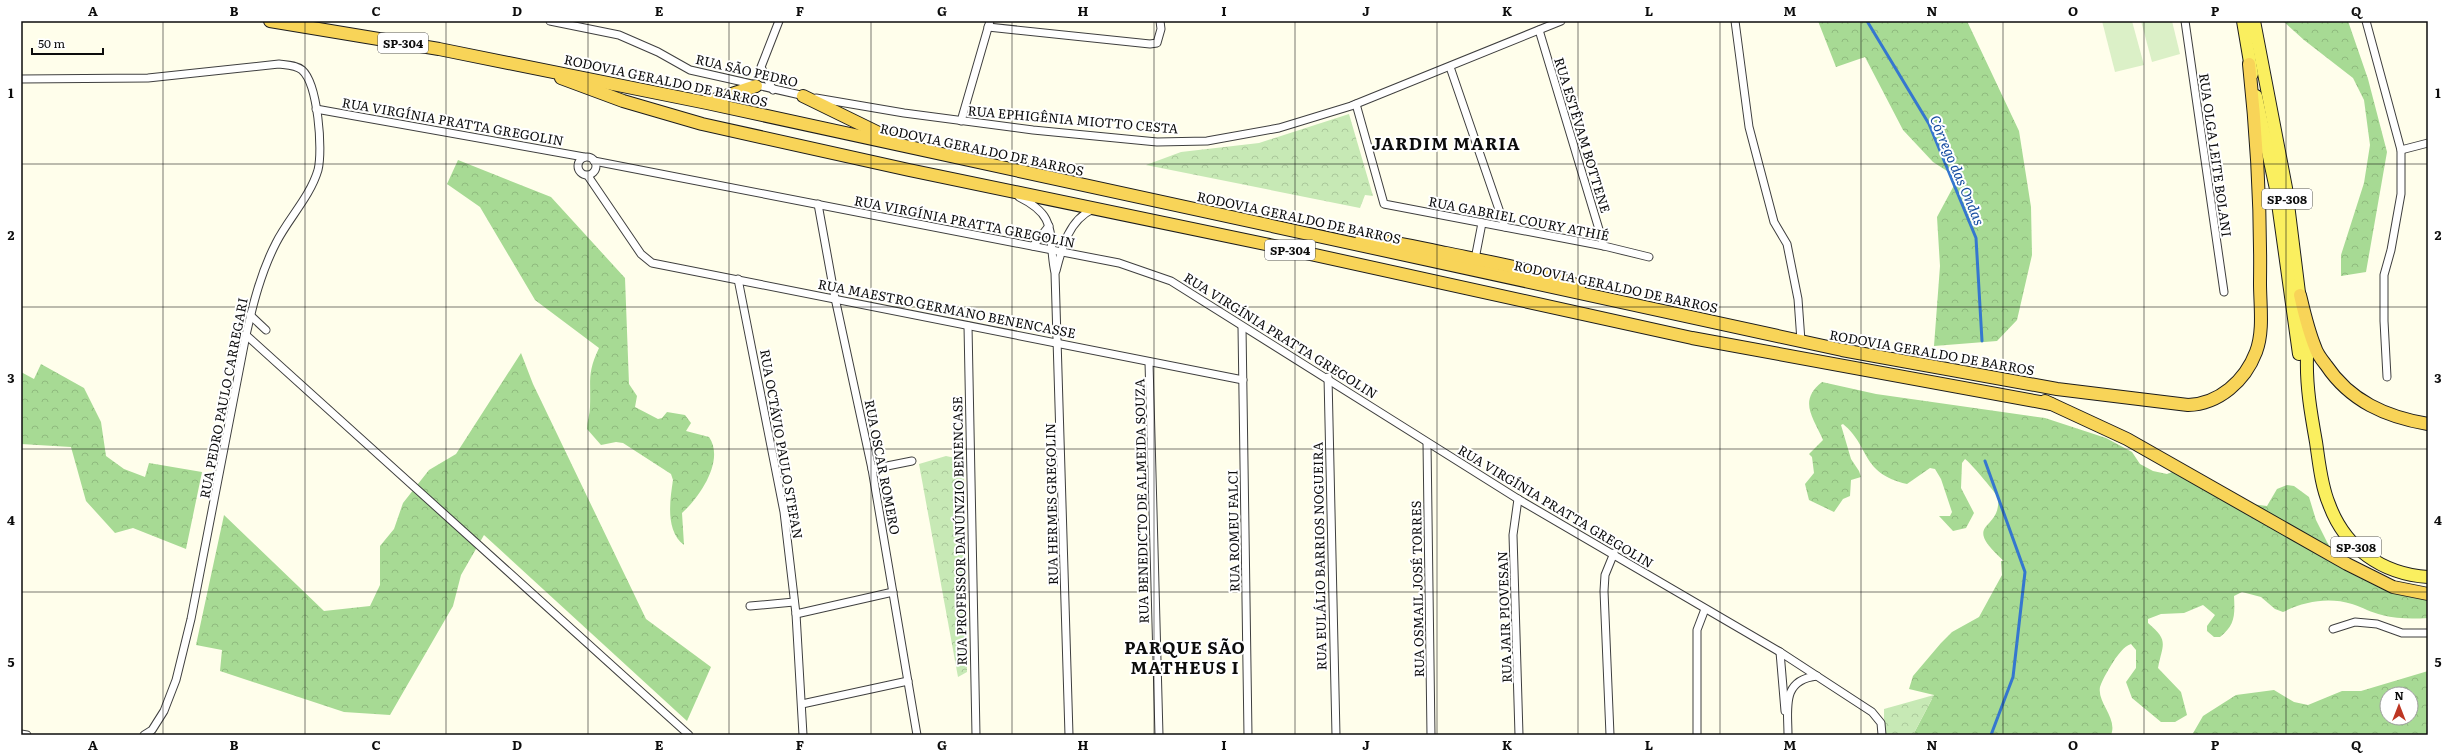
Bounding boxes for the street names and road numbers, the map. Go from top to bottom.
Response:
road number: SP-304 [378,33,428,53]
street label: RODOVIA GERALDO DE BARROS [562,49,770,111]
street label: RUA SÃO PEDRO [694,49,800,91]
street label: RUA ESTÊVAM BOTTENE [1550,55,1616,215]
street label: RUA OLGA LEITE BOLANI [2195,72,2237,238]
street label: RUA VIRGÍNIA PRATTA GREGOLIN [341,92,565,150]
street label: RUA EPHIGÊNIA MIOTTO CESTA [967,100,1179,138]
street label: RODOVIA GERALDO DE BARROS [878,118,1086,180]
street label: RODOVIA GERALDO DE BARROS [1195,186,1403,248]
road number: SP-308 [2262,189,2312,209]
street label: RUA VIRGÍNIA PRATTA GREGOLIN [853,190,1077,252]
street label: RUA GABRIEL COURY ATHIÉ [1427,191,1611,245]
road number: SP-304 [1265,240,1315,260]
street label: RODOVIA GERALDO DE BARROS [1512,255,1720,317]
street label: RUA VIRGÍNIA PRATTA GREGOLIN [1181,267,1381,403]
street label: RUA MAESTRO GERMANO BENENCASSE [817,274,1077,342]
street label: RUA PEDRO PAULO CARREGARI [194,296,252,500]
street label: RODOVIA GERALDO DE BARROS [1828,325,2036,379]
street label: RUA OCTÁVIO PAULO STEFAN [756,348,808,540]
street label: RUA BENEDICTO DE ALMEIDA SOUZA [1129,378,1153,624]
street label: RUA PROFESSOR DANÚNZIO BENENCASE [947,396,971,666]
street label: RUA OSCAR ROMERO [861,398,905,536]
street label: RUA HERMES GREGOLIN [1040,423,1062,585]
street label: RUA VIRGÍNIA PRATTA GREGOLIN [1455,440,1657,572]
street label: RUA EULÁLIO BARRIOS NOGUEIRA [1307,441,1330,670]
street label: RUA ROMEU FALCI [1222,470,1244,592]
street label: RUA OSMAIL JOSÉ TORRES [1406,500,1428,678]
road number: SP-308 [2331,537,2381,557]
street label: RUA JAIR PIOVESAN [1492,551,1516,683]

